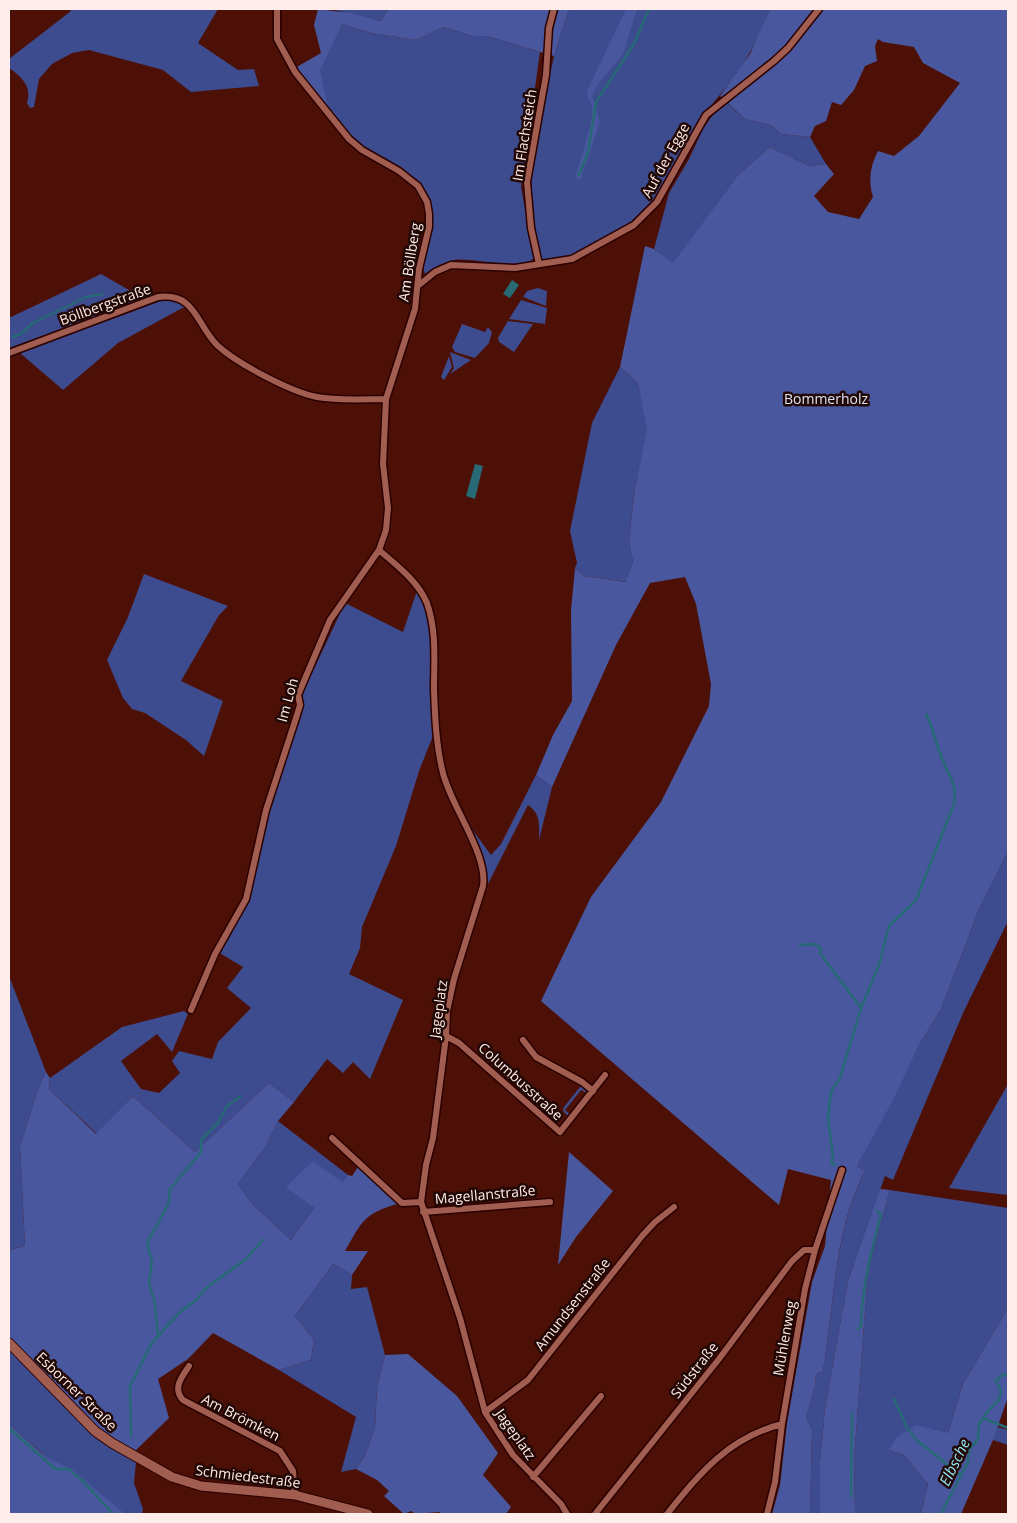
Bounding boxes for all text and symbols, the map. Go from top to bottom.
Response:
street label: Im Flachsteich [507,88,541,182]
street label: Auf der Egge [637,119,693,201]
street label: Am Böllberg [393,221,425,303]
street label: Böllbergstraße [57,279,153,329]
park label: Bommerholz [784,389,868,408]
street label: Im Loh [272,676,302,724]
street label: Jageplatz [424,978,452,1041]
street label: Columbusstraße [475,1038,568,1124]
street label: Magellanstraße [434,1180,536,1208]
street label: Amundsenstraße [530,1254,614,1354]
street label: Mühlenweg [768,1299,800,1377]
street label: Südstraße [666,1338,722,1402]
street label: Esborner Straße [32,1347,122,1435]
street label: Am Brömken [199,1389,283,1445]
street label: Jageplatz [490,1403,541,1464]
water label: Elbsche [934,1435,974,1489]
street label: Schmiedestraße [194,1460,302,1492]

